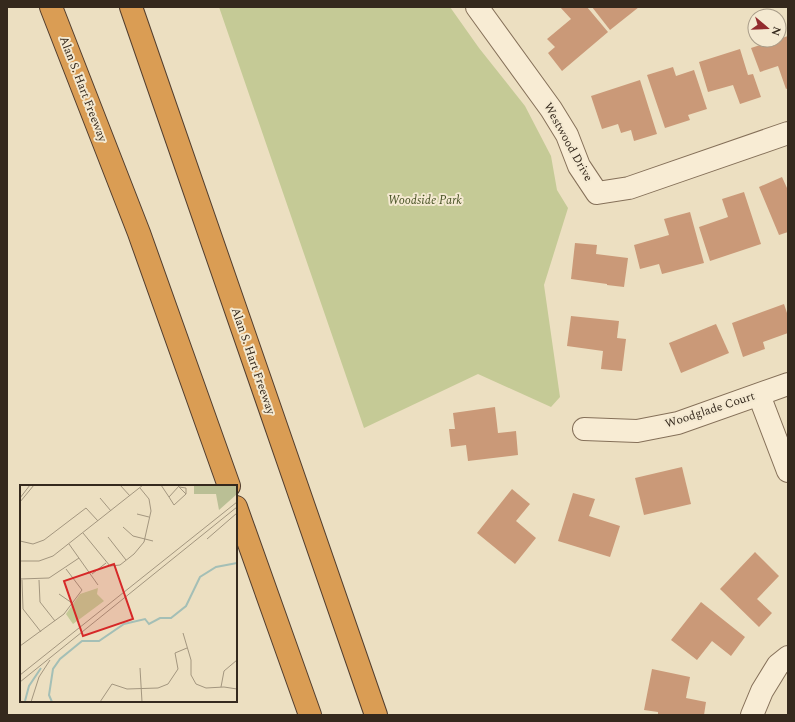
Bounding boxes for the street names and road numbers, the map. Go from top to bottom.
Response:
street label: Alan S. Hart Freeway [54,33,112,146]
street label: Westwood Drive [538,99,598,185]
street label: Alan S. Hart Freeway [226,305,281,418]
street label: Woodglade Court [663,387,757,433]

